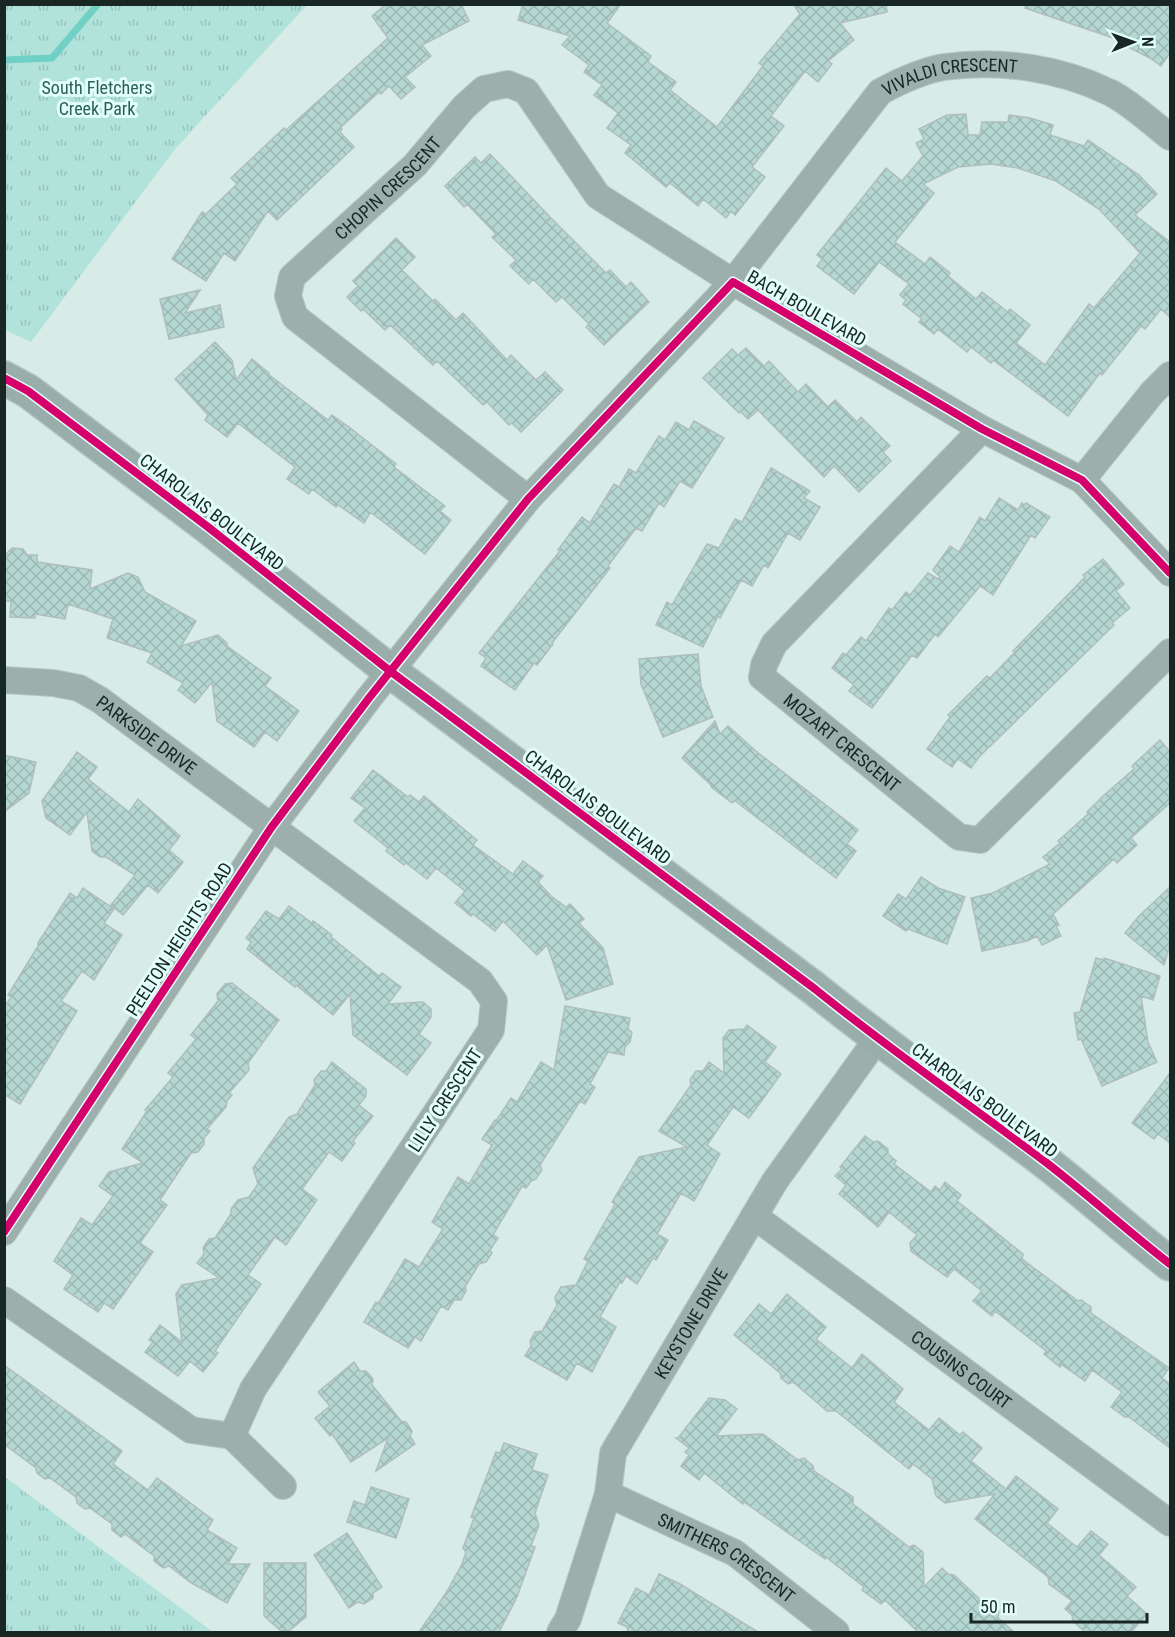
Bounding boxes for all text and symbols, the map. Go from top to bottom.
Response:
north arrow [1103,12,1163,72]
text: N [1138,37,1157,47]
street label: VIVALDI CRESCENT [878,54,1019,100]
park label: South Fletchers Creek Park [42,77,152,119]
street label: CHOPIN CRESCENT [330,132,445,244]
street label: BACH BOULEVARD [744,266,870,350]
street label: CHAROLAIS BOULEVARD [136,449,288,575]
street label: MOZART CRESCENT [780,689,905,796]
street label: PARKSIDE DRIVE [93,691,201,779]
street label: CHAROLAIS BOULEVARD [521,745,675,869]
street label: PEELTON HEIGHTS ROAD [121,858,237,1020]
street label: CHAROLAIS BOULEVARD [908,1038,1062,1162]
street label: LILLY CRESCENT [404,1044,486,1156]
street label: KEYSTONE DRIVE [649,1264,731,1382]
street label: COUSINS COURT [907,1325,1016,1413]
street label: SMITHERS CRESCENT [655,1508,799,1607]
scale bar [971,1586,1146,1624]
text: 50 m [980,1596,1015,1617]

